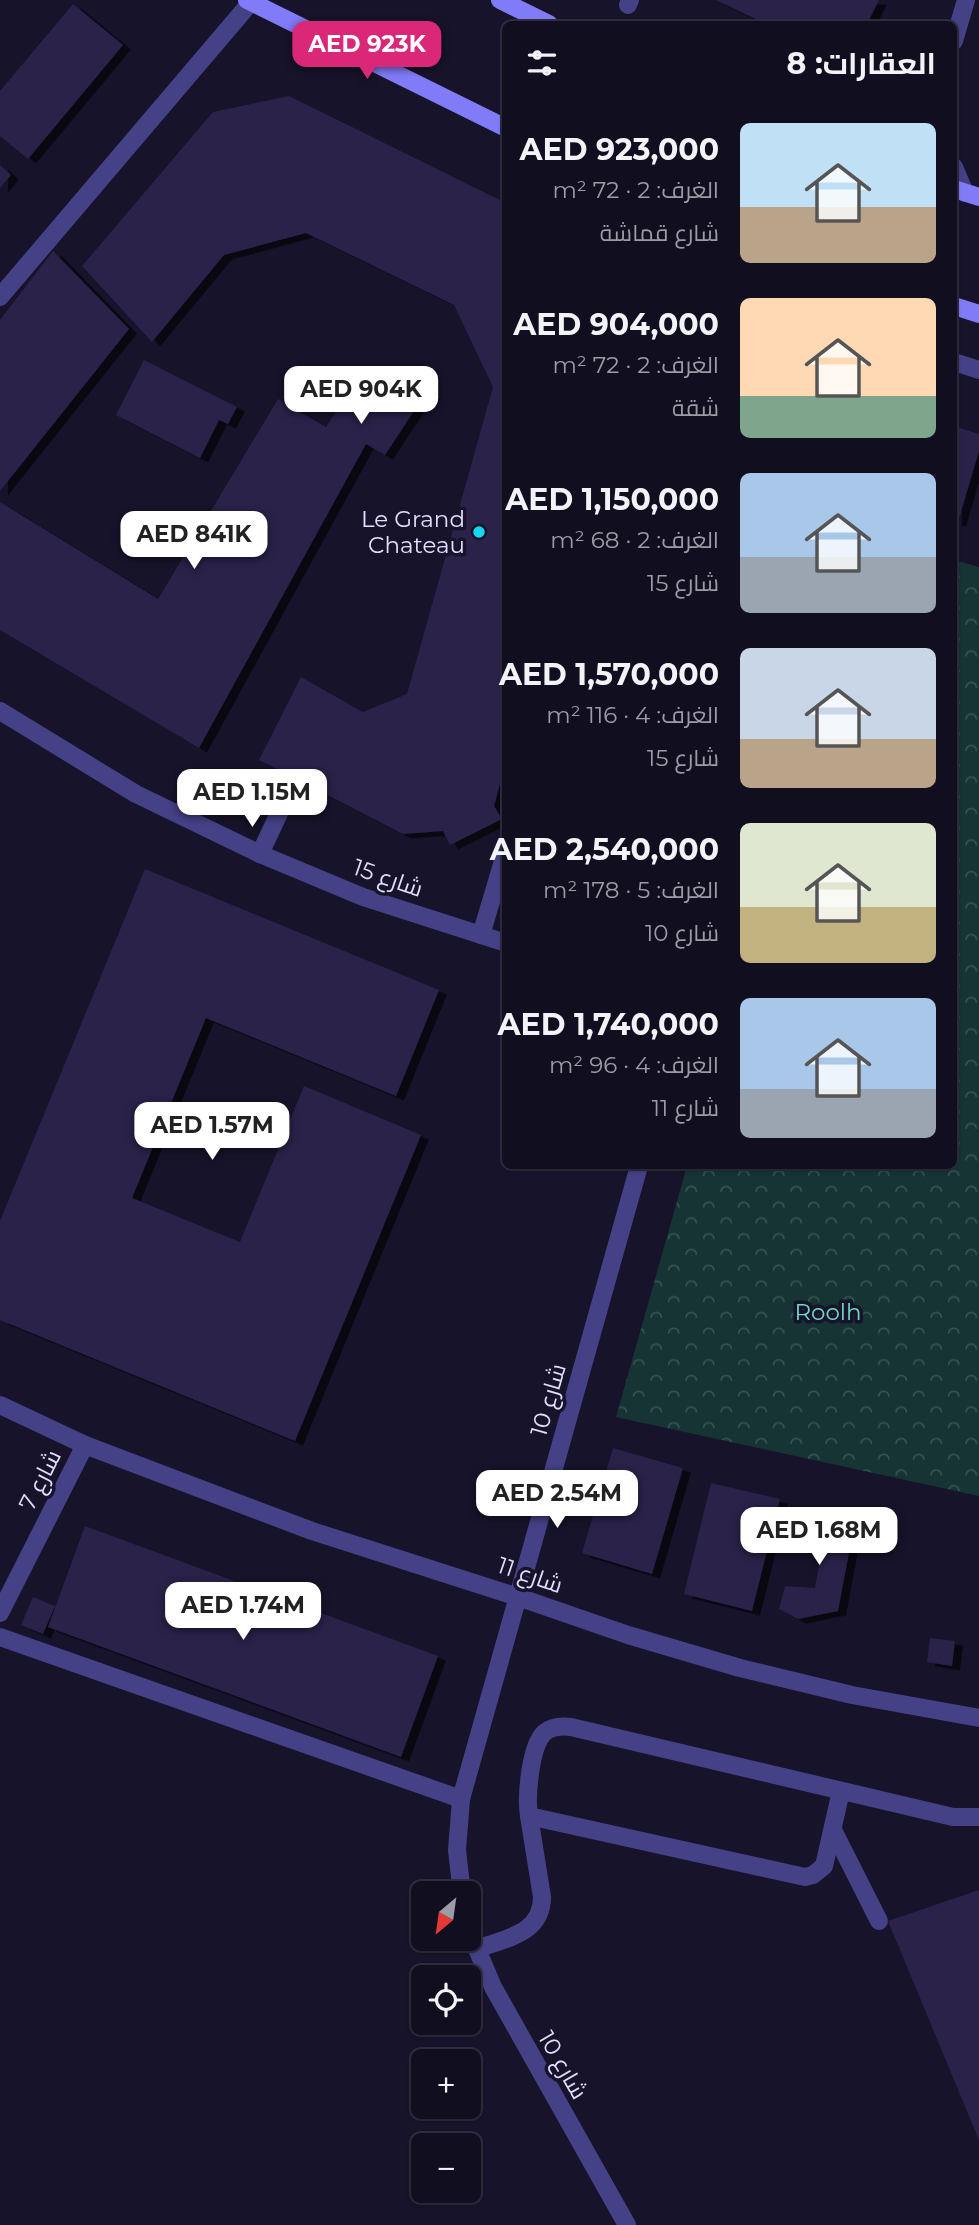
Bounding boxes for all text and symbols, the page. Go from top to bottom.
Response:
pin: AED 923K [295,22,439,81]
text: AED 923K [308,30,426,58]
icon: filters [523,44,561,82]
text: العقارات: 8 [787,45,936,82]
text: AED 923,000 [520,131,719,168]
icon: home [796,151,880,235]
text: الغرف: 2 · 72 m² [552,176,719,204]
text: شارع قماشة [600,219,719,247]
text: AED 904,000 [513,306,719,343]
icon: home [796,326,880,410]
text: الغرف: 2 · 72 m² [552,351,719,379]
pin: AED 904K [289,366,433,426]
text: AED 904K [300,375,422,403]
text: شقة [672,394,719,422]
text: AED 1,150,000 [505,481,719,518]
icon: home [796,501,880,585]
place label: Le Grand Chateau [361,505,465,559]
pin: AED 841K [122,512,266,571]
text: AED 841K [136,520,252,548]
marker: Le Grand Chateau [471,524,487,540]
text: الغرف: 2 · 68 m² [550,526,719,554]
text: شارع 15 [647,569,719,597]
text: AED 1,570,000 [499,656,719,693]
icon: home [796,676,880,760]
text: الغرف: 4 · 116 m² [546,701,719,729]
text: شارع 15 [647,744,719,772]
pin: AED 1.15M [172,770,332,829]
text: AED 1.15M [193,778,311,806]
text: AED 2,540,000 [490,831,719,868]
icon: home [796,851,880,935]
street label: شارع 15 [349,853,427,905]
text: الغرف: 5 · 178 m² [543,876,719,904]
text: شارع 10 [645,919,719,947]
text: AED 1,740,000 [498,1006,719,1043]
icon: home [796,1026,880,1110]
text: الغرف: 4 · 96 m² [549,1051,719,1079]
text: شارع 11 [652,1094,719,1122]
pin: AED 1.57M [132,1102,292,1162]
text: AED 1.57M [150,1111,274,1139]
park label: Roolh [794,1298,862,1326]
street label: شارع 10 [524,1361,574,1440]
street label: شارع 7 [13,1445,69,1516]
pin: AED 2.54M [477,1470,637,1530]
text: AED 2.54M [492,1479,622,1507]
pin: AED 1.68M [739,1508,899,1567]
text: AED 1.68M [756,1516,882,1544]
street label: شارع 11 [493,1551,566,1601]
pin: AED 1.74M [163,1582,323,1642]
text: AED 1.74M [181,1591,305,1619]
north arrow [411,1881,481,1951]
map controls [411,1881,481,2203]
button: locate [411,1965,481,2035]
street label: شارع 10 [531,2026,594,2105]
button: + [411,2049,481,2119]
button: − [411,2133,481,2203]

